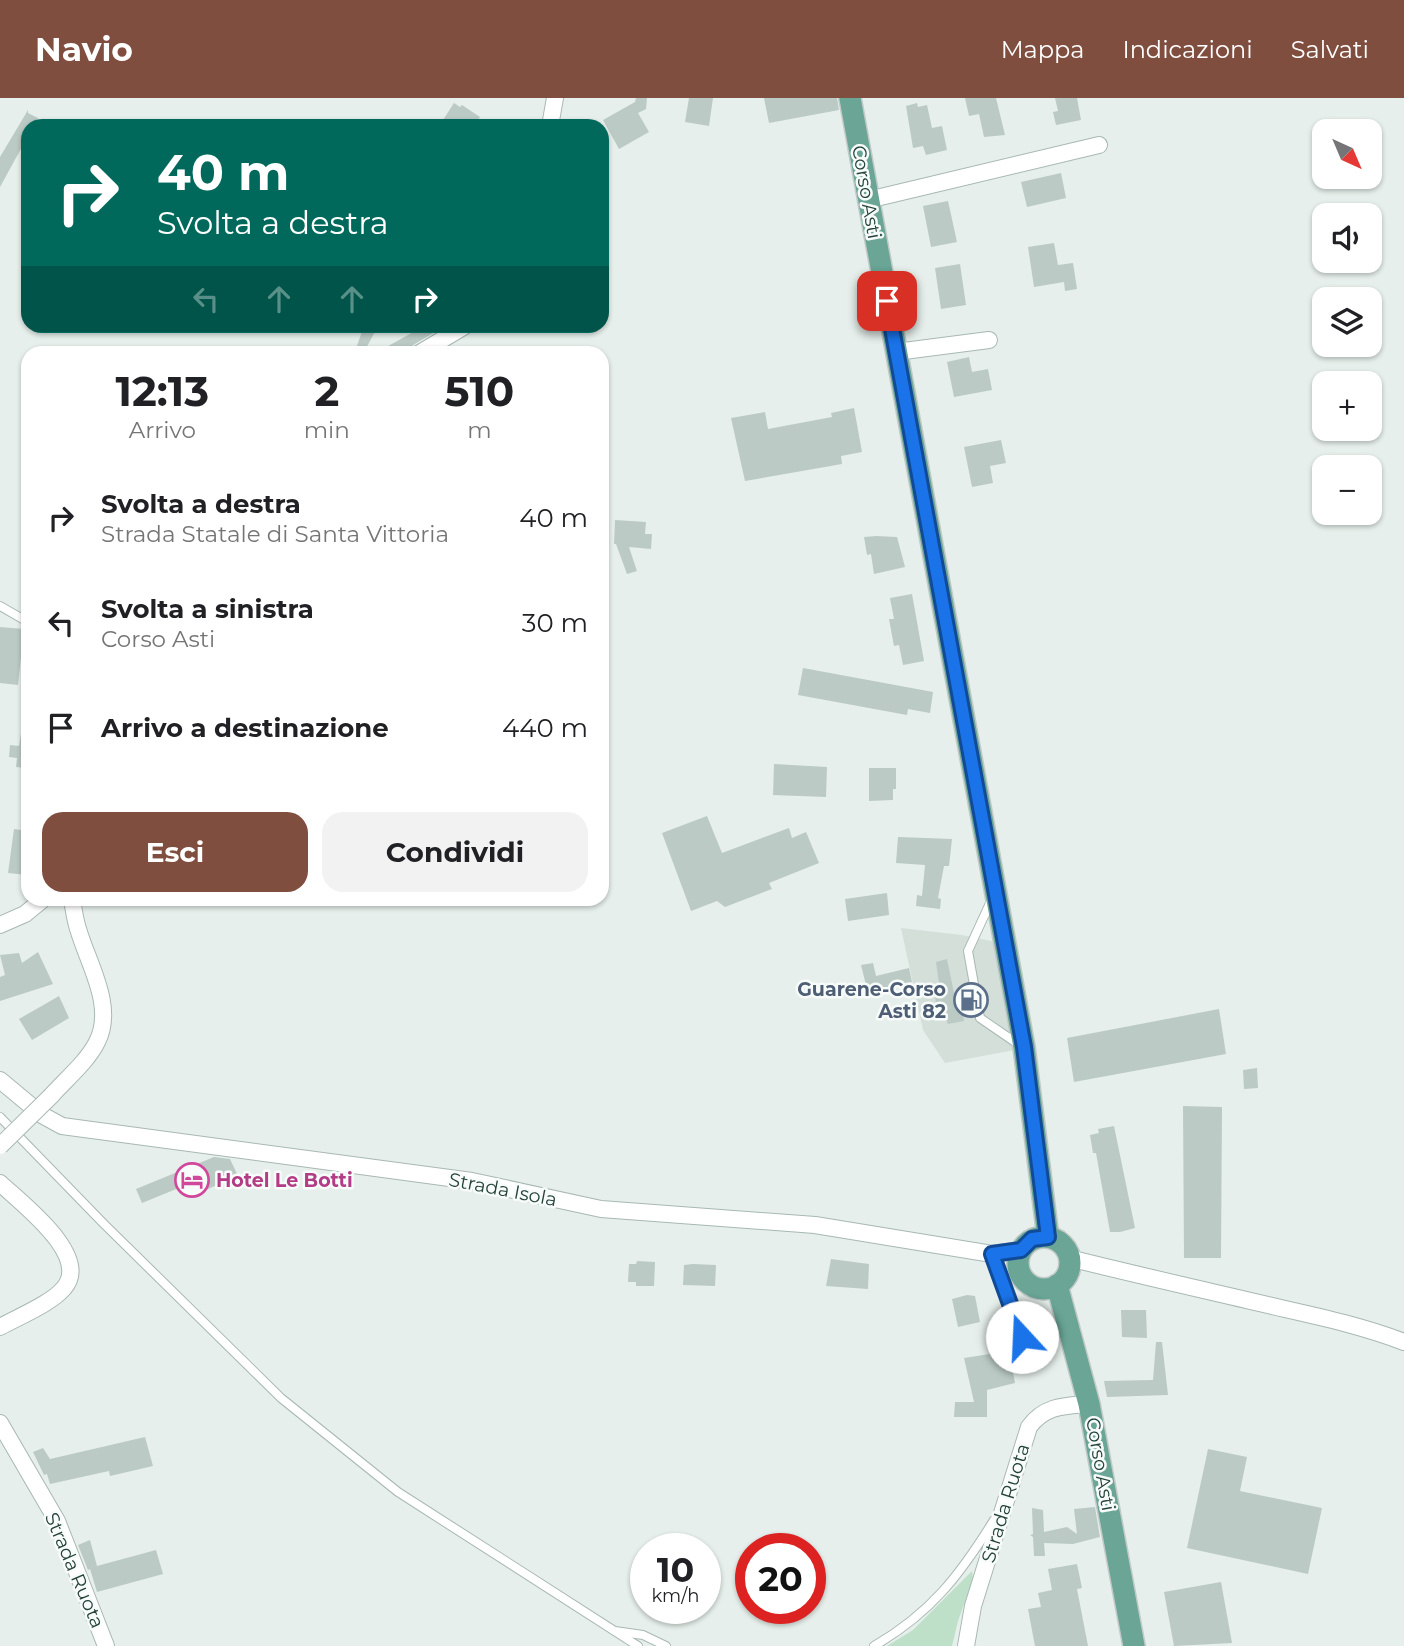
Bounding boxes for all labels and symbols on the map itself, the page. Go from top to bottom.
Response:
north arrow [1312,119,1382,189]
street label: Corso Asti [847,144,886,241]
pin [857,271,917,331]
place label: Guarene-Corso Asti 82 [797,978,946,1023]
fuel station icon: Guarene-Corso Asti 82 [952,981,990,1019]
hotel icon: Hotel Le Botti [173,1161,211,1199]
street label: Strada Isola [447,1168,559,1211]
place label: Hotel Le Botti [216,1169,353,1192]
position arrow [985,1300,1059,1374]
street label: Corso Asti [1081,1416,1120,1513]
street label: Strada Ruota [976,1441,1035,1566]
street label: Strada Ruota [40,1509,109,1632]
speed limit sign: 20 [735,1533,826,1624]

